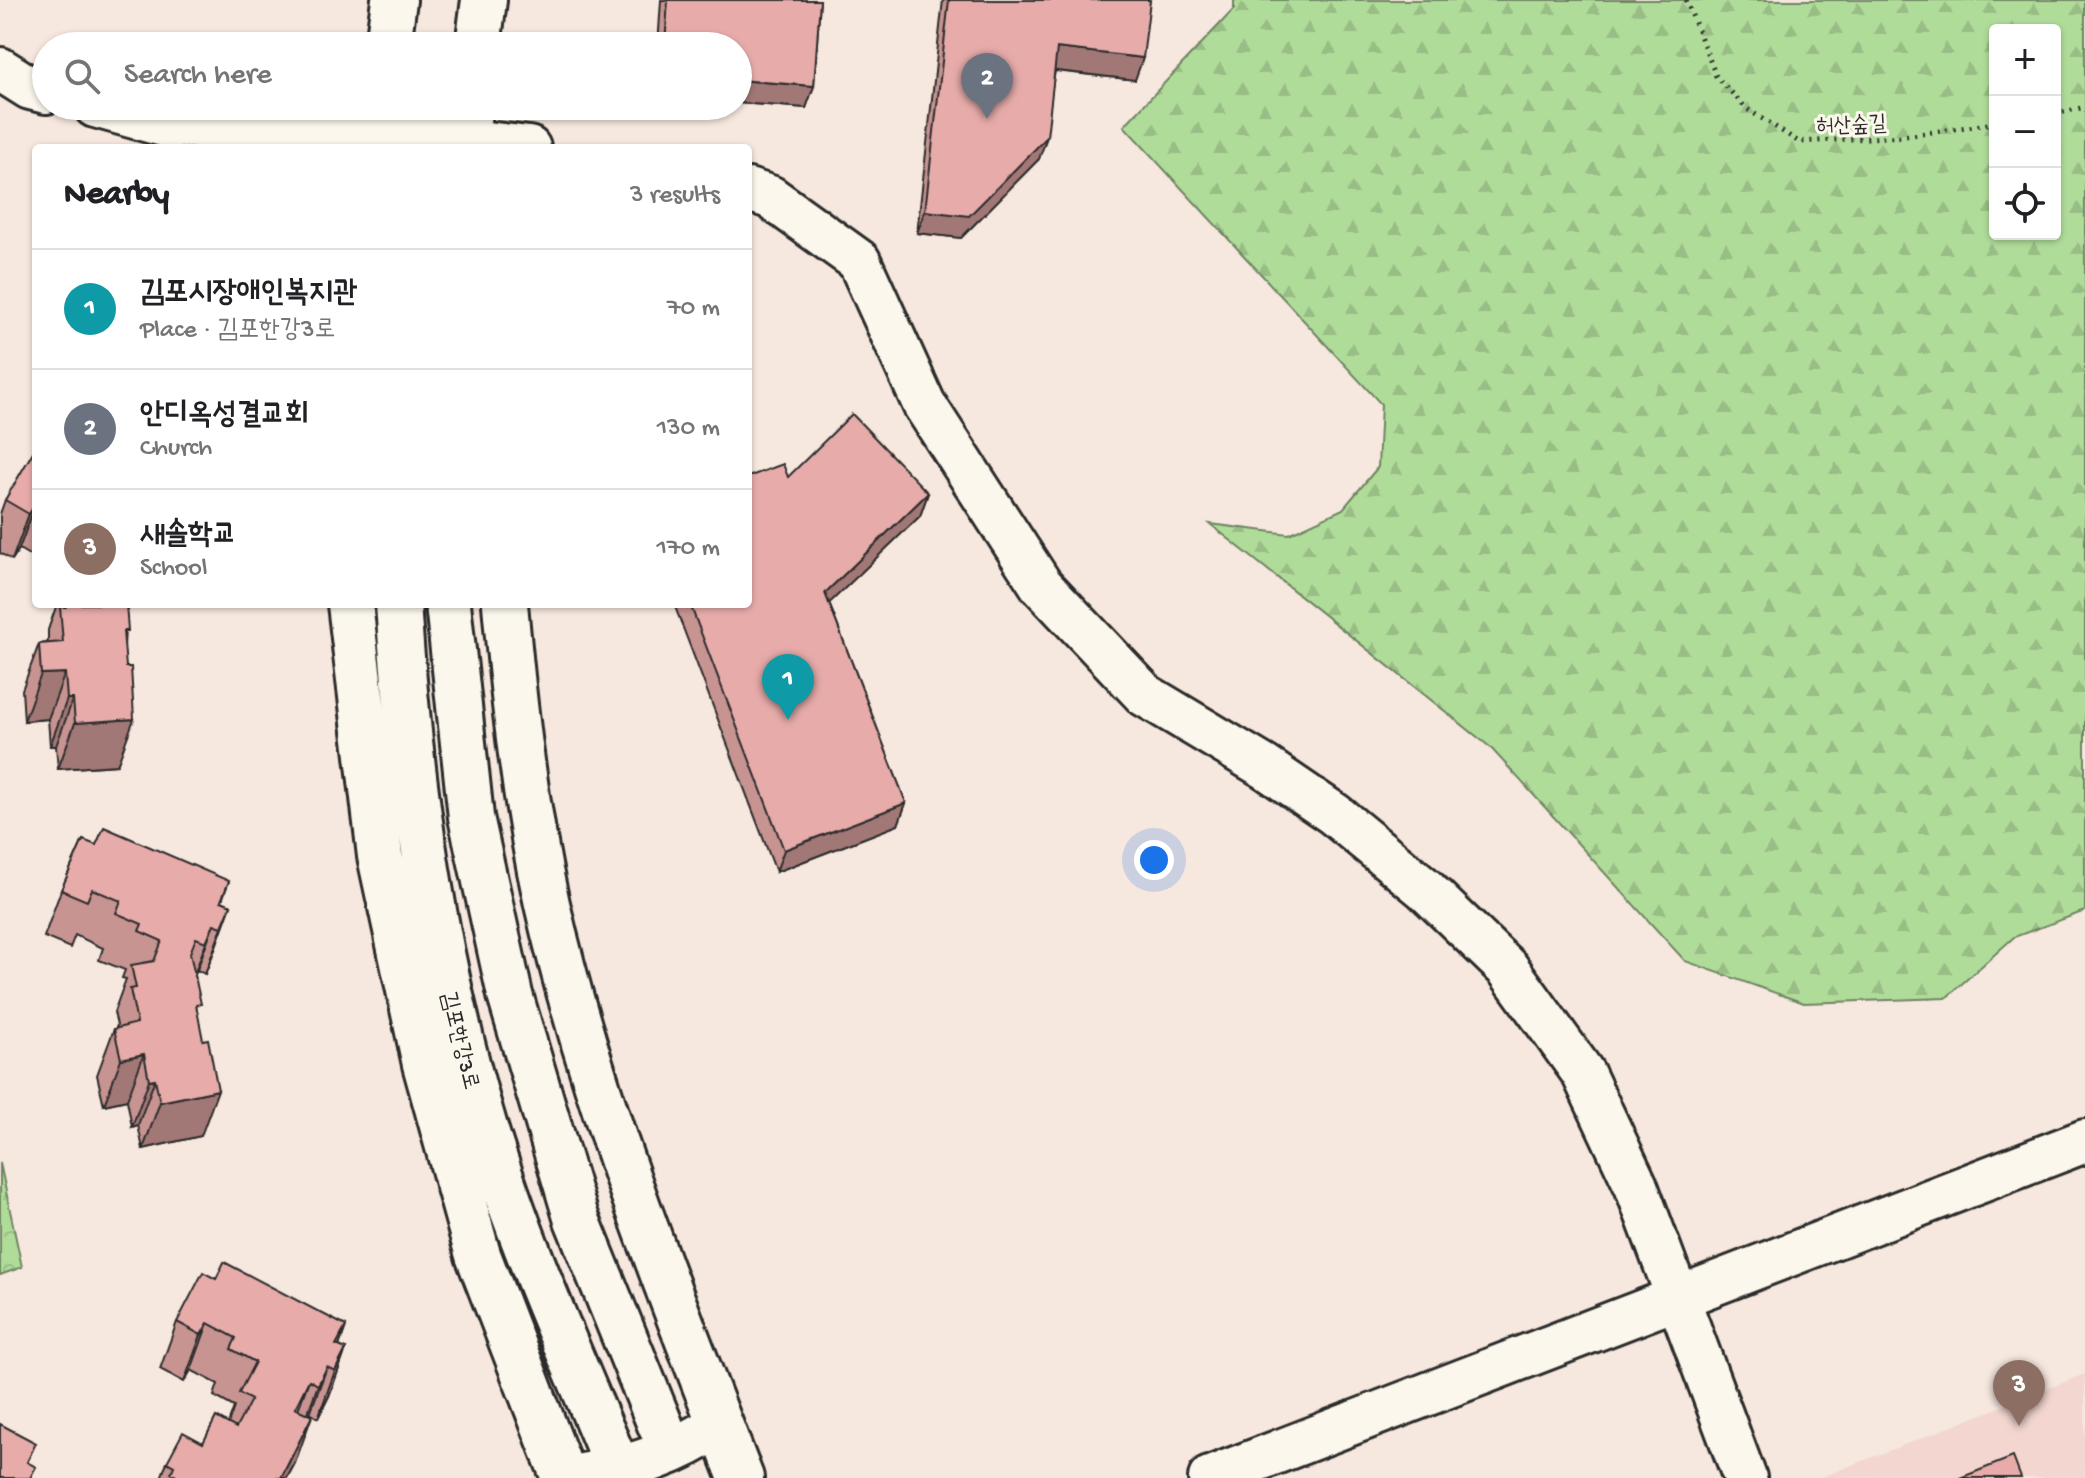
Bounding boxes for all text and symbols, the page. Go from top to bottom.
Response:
map controls [1989,24,2061,240]
button: + [1989,24,2061,96]
search box [32,32,752,120]
pin: 2 [961,53,1013,119]
icon: search [60,54,104,98]
text: Search here [124,59,272,94]
button: − [1989,96,2061,168]
street label: 허산숲길 [1815,112,1888,142]
button: locate [1989,168,2061,240]
text: Nearby [64,176,169,216]
text: 3 results [630,181,720,212]
text: 김포시장애인복지관 [140,277,357,312]
text: 1 [85,294,95,325]
text: 70 m [667,294,720,325]
text: Place · 김포한강3로 [140,316,335,347]
text: 안디옥성결교회 [140,399,309,434]
text: 2 [84,414,96,445]
text: 130 m [657,414,720,445]
text: Church [140,434,212,465]
text: 새솔학교 [140,519,237,554]
text: 3 [83,534,97,565]
text: 170 m [657,534,720,565]
text: School [140,554,208,585]
pin: 1 [762,654,814,720]
your location [1134,840,1174,880]
street label: 김포한강3로 [433,989,483,1093]
pin: 3 [1993,1360,2045,1426]

